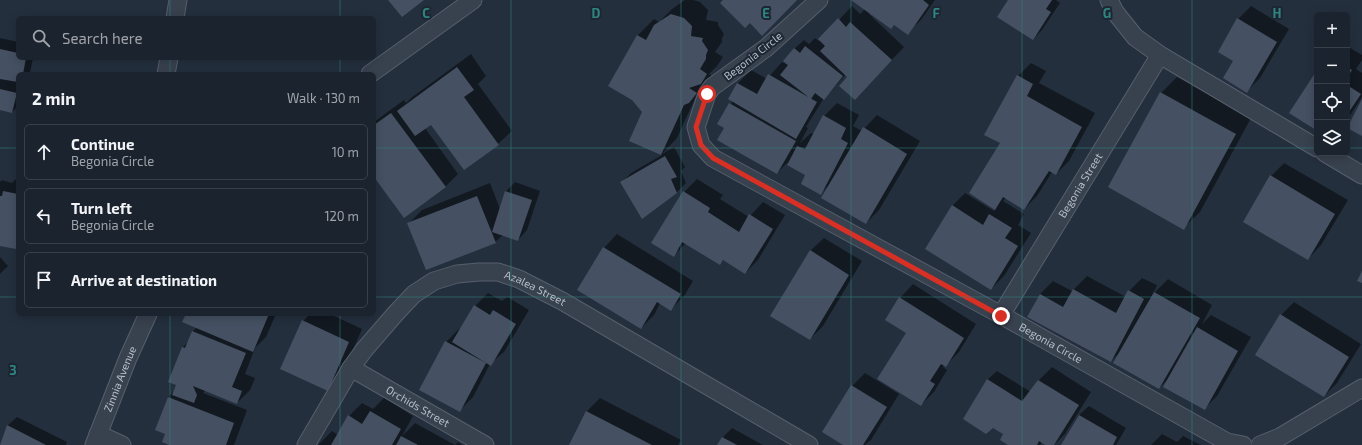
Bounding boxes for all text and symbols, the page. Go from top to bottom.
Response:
text: C [422,5,430,21]
text: D [592,5,601,21]
text: E [762,5,770,21]
text: F [932,5,940,21]
text: G [1103,5,1111,21]
text: H [1273,5,1282,21]
map controls [1314,12,1350,156]
button: + [1314,12,1350,48]
search box [16,16,376,60]
icon: search [30,27,52,49]
text: Search here [62,29,143,47]
street label: Begonia Circle [721,29,785,82]
button: − [1314,48,1350,84]
button: locate [1314,84,1350,120]
route start [698,85,716,103]
text: 2 min [32,88,75,108]
text: Walk · 130 m [287,90,360,106]
button: layers [1314,120,1350,156]
text: Continue [71,135,134,153]
icon: ahead [33,141,55,163]
text: 10 m [332,144,359,160]
street label: Begonia Street [1055,150,1105,220]
text: Begonia Circle [71,153,154,169]
text: Turn left [71,199,132,217]
icon: left [33,205,55,227]
text: 120 m [324,208,359,224]
text: Begonia Circle [71,217,154,233]
street label: Azalea Street [503,268,569,308]
icon: arrive [33,269,55,291]
text: Arrive at destination [71,271,217,289]
route end [992,307,1010,325]
street label: Begonia Circle [1017,320,1085,366]
street label: Zinnia Avenue [101,344,139,414]
text: 3 [9,362,17,378]
street label: Orchids Street [384,383,452,429]

